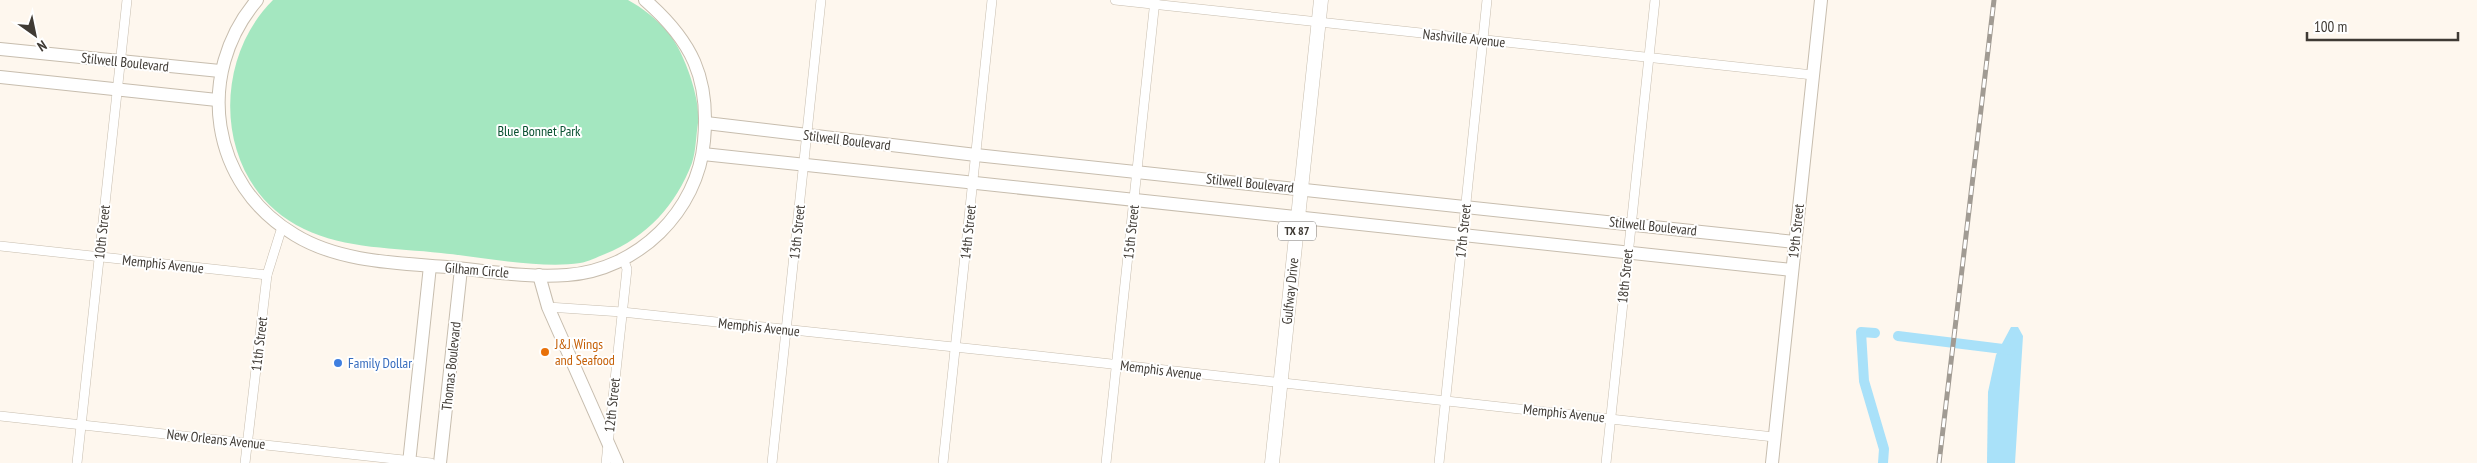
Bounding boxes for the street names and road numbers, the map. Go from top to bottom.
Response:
street label: Nashville Avenue [1422,25,1506,51]
street label: Stilwell Boulevard [80,48,170,76]
street label: Stilwell Boulevard [802,126,892,154]
street label: Stilwell Boulevard [1205,169,1295,197]
street label: 17th Street [1451,203,1475,259]
street label: 19th Street [1784,203,1808,259]
street label: 10th Street [90,204,114,260]
street label: 13th Street [785,204,809,260]
street label: 14th Street [956,204,980,260]
street label: 15th Street [1119,204,1143,260]
street label: Stilwell Boulevard [1608,212,1698,240]
road number: TX 87 [1278,222,1316,240]
street label: 18th Street [1613,248,1637,304]
street label: Memphis Avenue [121,251,205,277]
street label: Gulfway Drive [1278,257,1302,325]
street label: Gilham Circle [444,258,510,282]
street label: Memphis Avenue [717,314,801,340]
street label: 11th Street [247,316,271,372]
street label: Thomas Boulevard [437,321,465,411]
street label: Memphis Avenue [1119,356,1203,384]
street label: 12th Street [600,377,624,433]
street label: Memphis Avenue [1522,400,1606,426]
street label: New Orleans Avenue [166,425,266,453]

